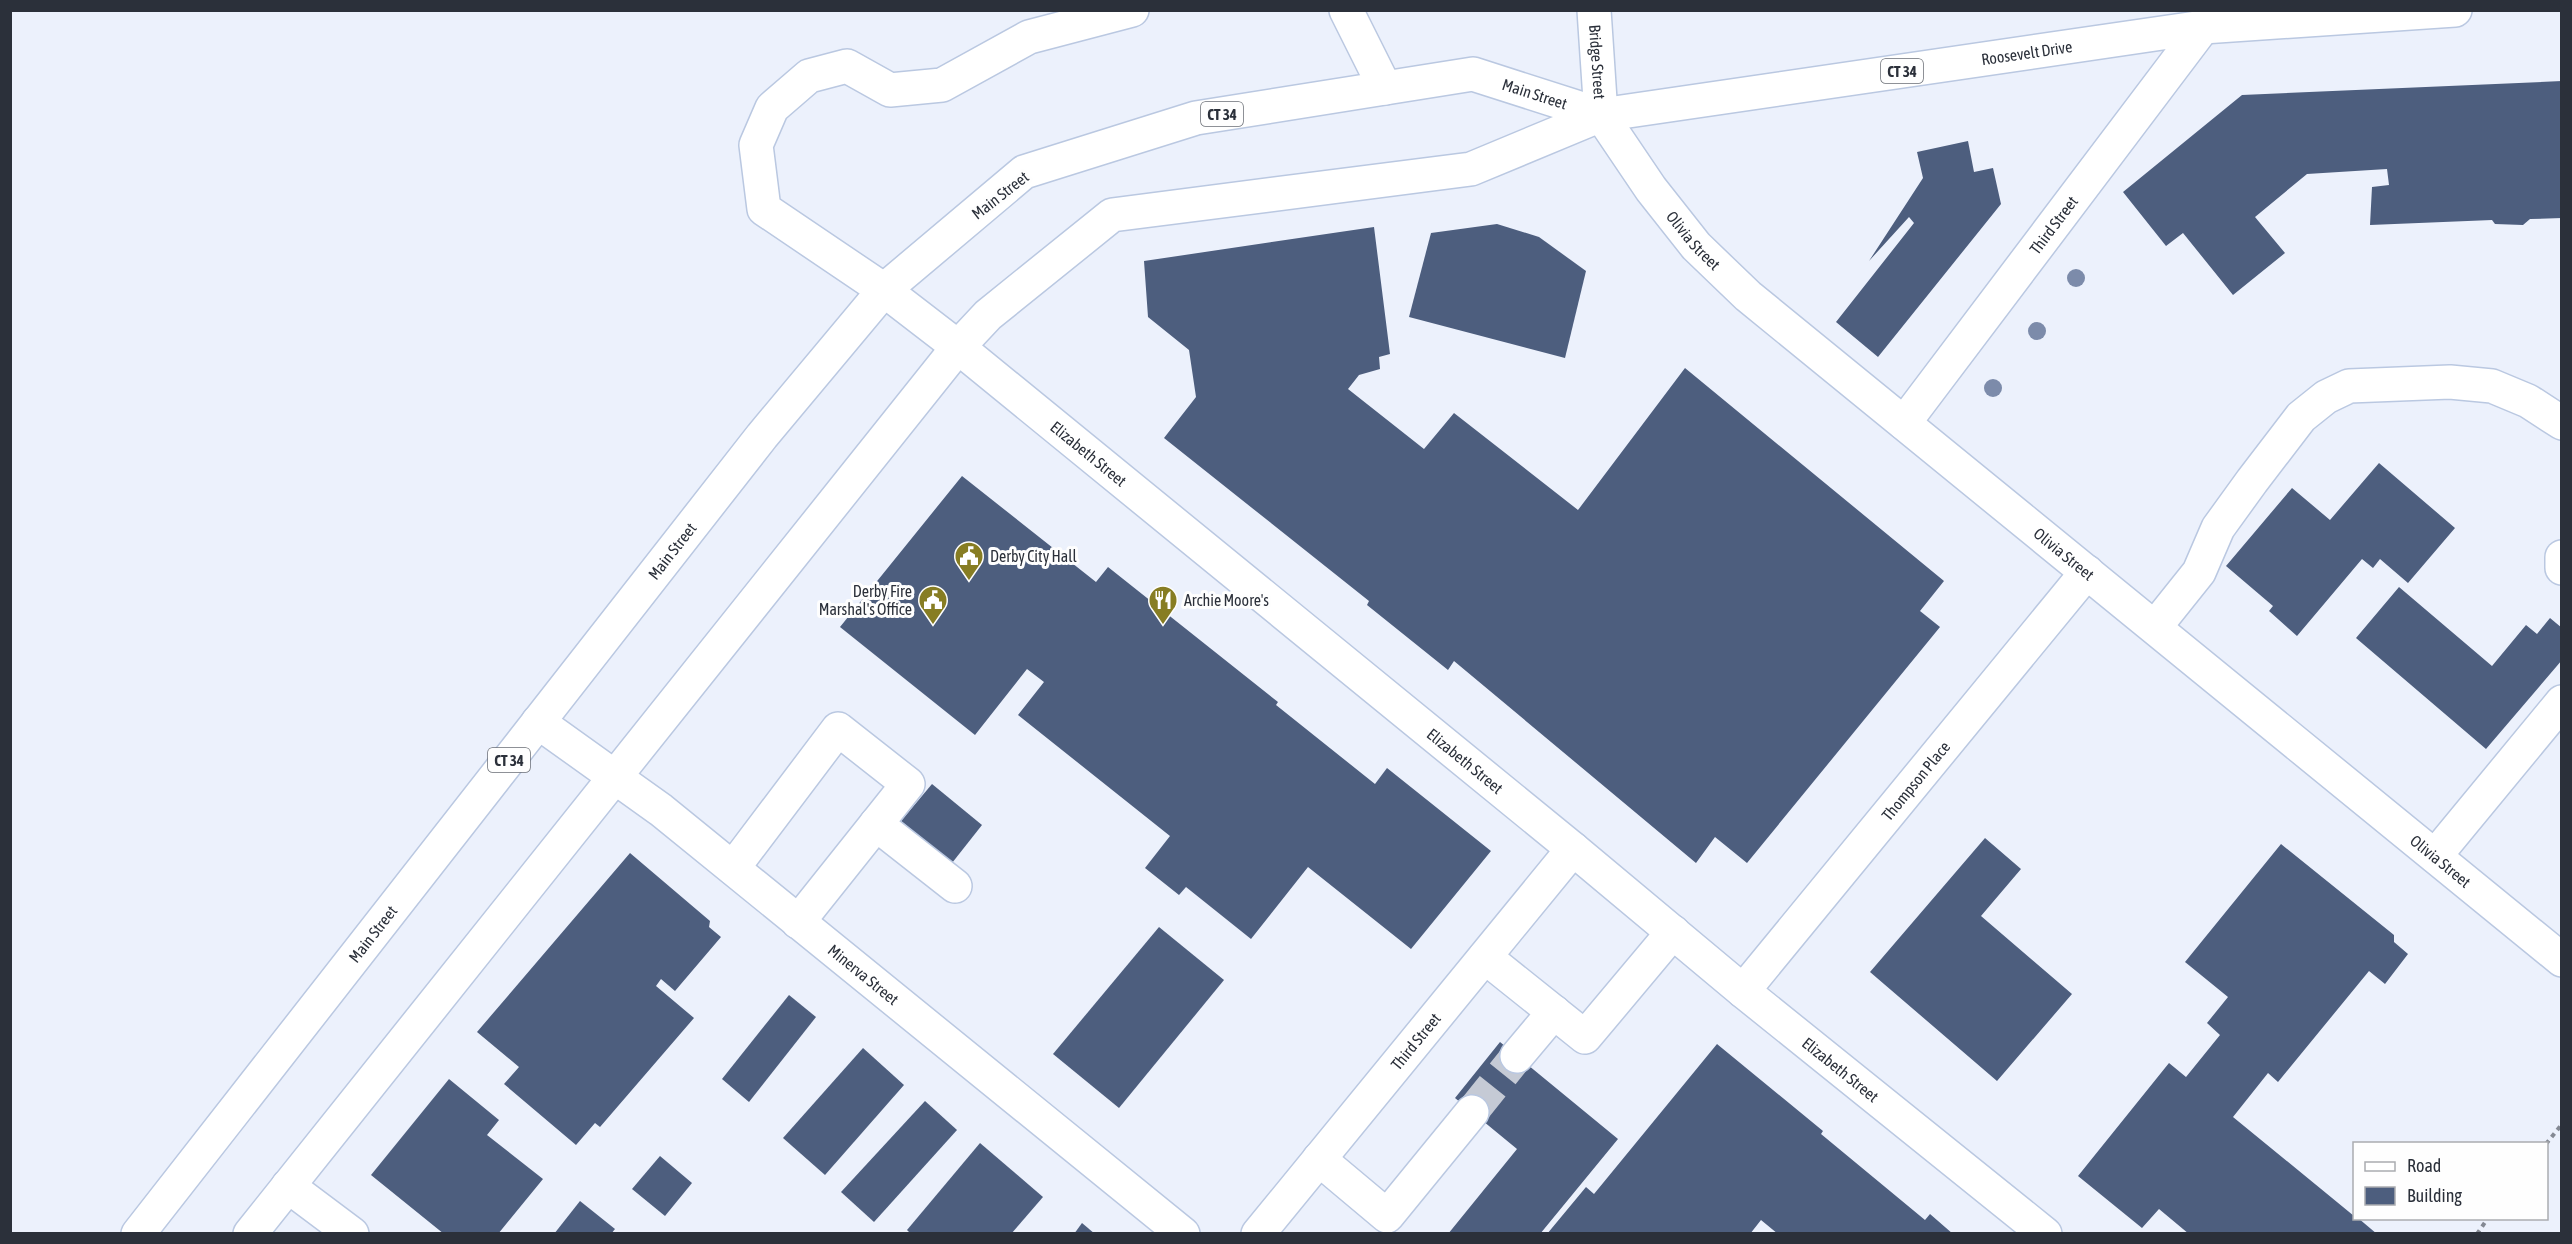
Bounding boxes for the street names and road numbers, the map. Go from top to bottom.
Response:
street label: Bridge Street [1586,24,1609,100]
street label: Roosevelt Drive [1980,37,2073,68]
road number: CT 34 [1881,59,1923,83]
street label: Main Street [1500,75,1570,113]
road number: CT 34 [1201,102,1243,126]
street label: Main Street [968,167,1032,223]
street label: Third Street [2026,192,2081,258]
street label: Olivia Street [1663,207,1724,274]
street label: Elizabeth Street [1047,417,1130,490]
street label: Main Street [644,519,700,583]
street label: Olivia Street [2030,524,2098,584]
street label: Elizabeth Street [1424,725,1507,797]
street label: Thompson Place [1878,738,1953,824]
road number: CT 34 [488,748,530,772]
street label: Olivia Street [2407,831,2475,891]
street label: Main Street [345,902,401,966]
street label: Minerva Street [825,940,903,1009]
street label: Third Street [1387,1009,1444,1073]
street label: Elizabeth Street [1799,1033,1883,1106]

